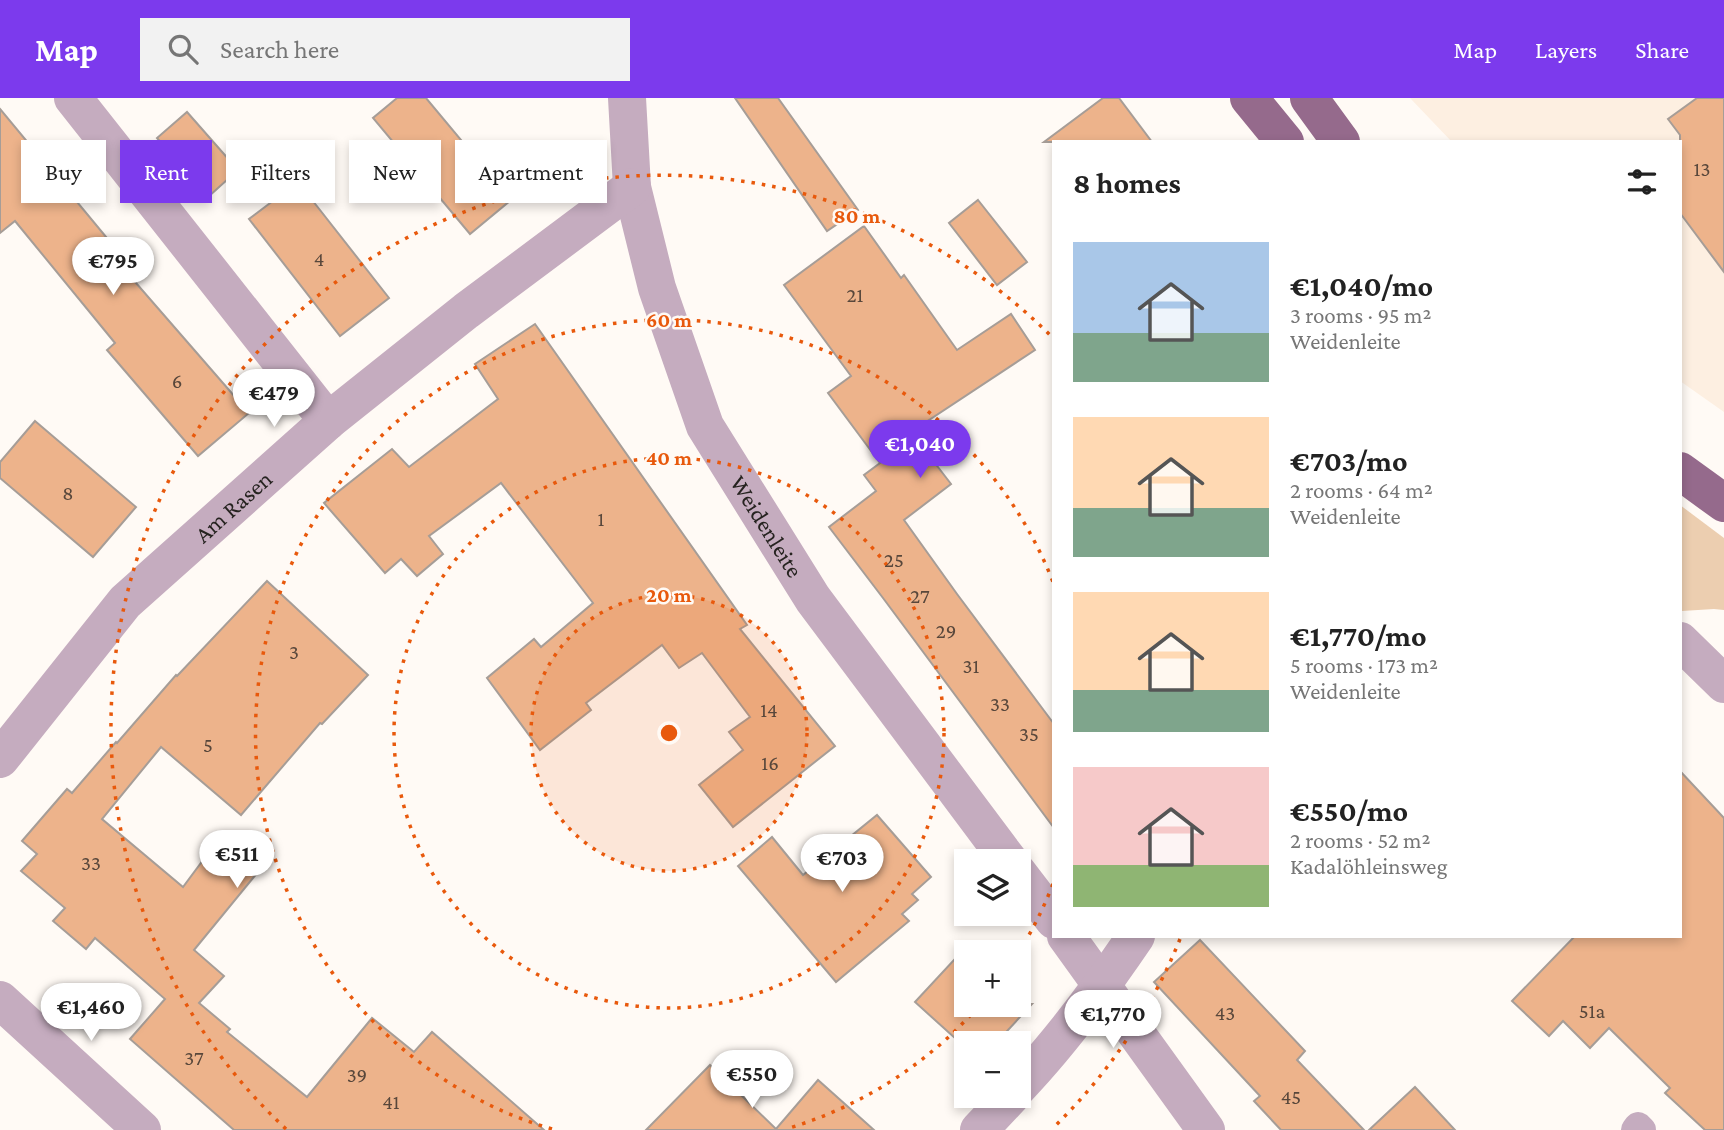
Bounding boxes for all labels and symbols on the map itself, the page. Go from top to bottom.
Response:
house number: 13 [1694,157,1710,181]
text: 80 m [834,204,881,228]
pin: €795 [72,238,154,297]
house number: 4 [314,247,324,271]
house number: 21 [847,283,864,307]
text: 60 m [646,308,692,332]
house number: 6 [172,369,182,393]
pin: €479 [233,370,315,429]
pin: €1,040 [863,420,977,480]
text: 40 m [646,446,692,470]
street label: Am Rasen [188,464,277,547]
street label: Weidenleite [725,470,809,582]
house number: 8 [62,481,74,505]
house number: 1 [598,507,605,531]
house number: 25 [884,548,904,572]
text: 20 m [646,583,692,607]
house number: 27 [910,584,930,608]
house number: 29 [936,619,956,643]
house number: 3 [289,640,299,664]
house number: 31 [963,654,979,678]
house number: 33 [990,692,1010,716]
house number: 14 [760,698,778,722]
centre of rings [657,721,681,745]
house number: 35 [1019,722,1039,746]
house number: 5 [203,733,213,757]
house number: 16 [761,751,779,775]
pin: €511 [196,830,278,890]
pin: €703 [801,834,883,894]
house number: 33 [81,851,101,875]
pin: €1,460 [34,984,148,1043]
pin: €1,770 [1056,990,1170,1050]
house number: 51a [1579,999,1606,1023]
house number: 43 [1215,1001,1235,1025]
house number: 37 [184,1046,204,1070]
pin: €550 [711,1051,793,1110]
house number: 39 [347,1063,367,1087]
house number: 45 [1281,1085,1301,1109]
house number: 41 [382,1090,400,1114]

